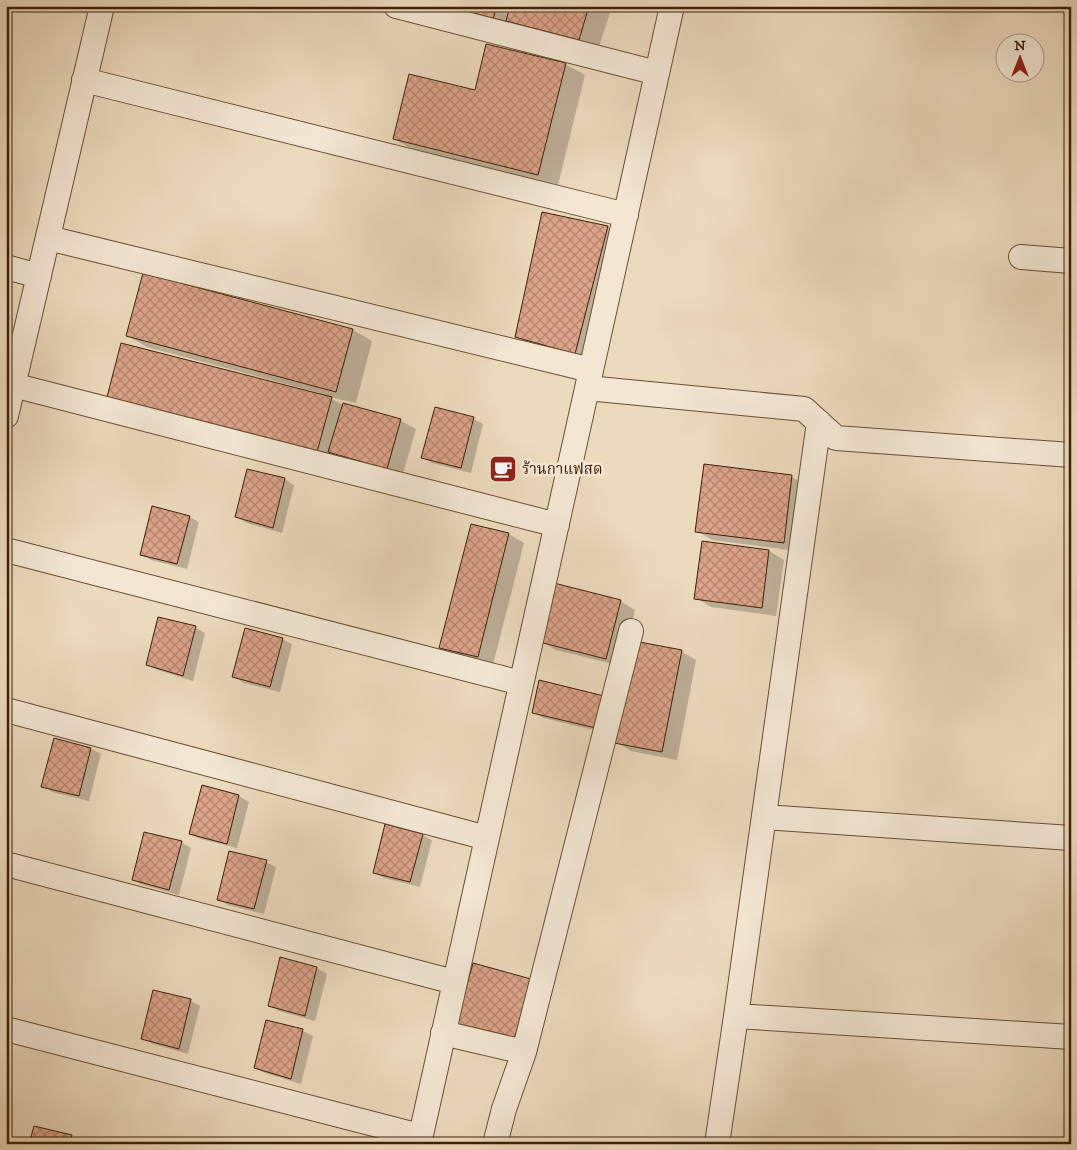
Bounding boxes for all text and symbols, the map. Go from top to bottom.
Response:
north arrow [994,32,1044,82]
text: N [1014,37,1026,55]
cafe icon: ร้านกาแฟสด [488,454,518,484]
place label: ร้านกาแฟสด [522,460,603,479]

